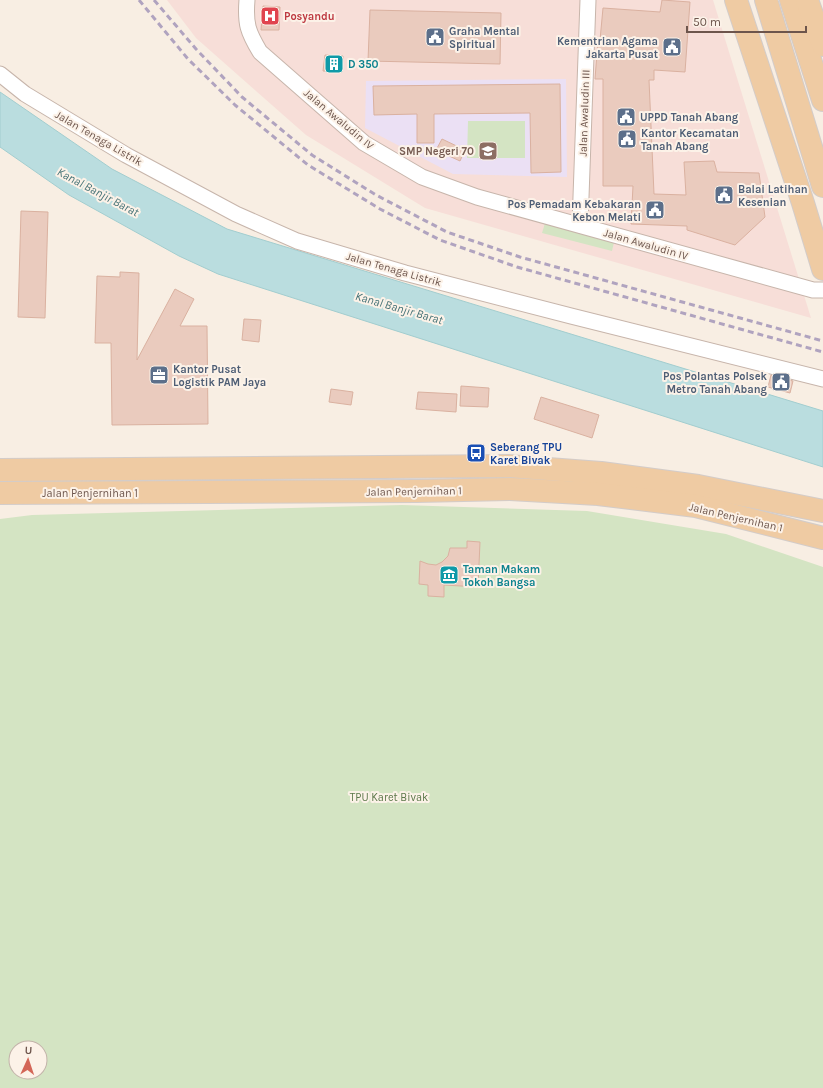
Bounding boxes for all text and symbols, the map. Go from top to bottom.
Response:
hospital icon: Posyandu [259,5,281,27]
scale bar [687,8,806,34]
place label: Posyandu [284,10,335,23]
text: 50 m [693,15,721,29]
place label: Graha Mental Spiritual [449,25,520,51]
public building icon: Graha Mental Spiritual [424,26,446,48]
place label: Kementrian Agama Jakarta Pusat [557,35,659,61]
public building icon: Kementrian Agama Jakarta Pusat [661,36,683,58]
building icon: D 350 [323,53,345,75]
place label: D 350 [348,58,379,71]
street label: Jalan Awaludin III [576,69,593,157]
street label: Jalan Awaludin IV [301,86,376,152]
public building icon: UPPD Tanah Abang [615,106,637,128]
street label: Jalan Tenaga Listrik [53,108,145,169]
place label: UPPD Tanah Abang [640,111,739,124]
place label: Kantor Kecamatan Tanah Abang [641,127,739,153]
public building icon: Kantor Kecamatan Tanah Abang [616,128,638,150]
school or university icon: SMP Negeri 70 [477,140,499,162]
place label: SMP Negeri 70 [399,145,474,158]
water label: Kanal Banjir Barat [55,165,142,220]
place label: Balai Latihan Kesenian [738,183,808,209]
public building icon: Balai Latihan Kesenian [713,184,735,206]
place label: Pos Pemadam Kebakaran Kebon Melati [508,198,641,224]
public building icon: Pos Pemadam Kebakaran Kebon Melati [644,199,666,221]
street label: Jalan Awaludin IV [602,226,689,263]
street label: Jalan Tenaga Listrik [345,250,443,289]
water label: Kanal Banjir Barat [354,289,445,327]
place label: Kantor Pusat Logistik PAM Jaya [173,363,266,389]
office icon: Kantor Pusat Logistik PAM Jaya [148,364,170,386]
place label: Pos Polantas Polsek Metro Tanah Abang [663,370,768,396]
public building icon: Pos Polantas Polsek Metro Tanah Abang [770,371,792,393]
place label: Seberang TPU Karet Bivak [490,441,562,467]
bus stop icon: Seberang TPU Karet Bivak [465,442,487,464]
street label: Jalan Penjernihan 1 [366,484,462,499]
street label: Jalan Penjernihan 1 [42,487,138,500]
street label: Jalan Penjernihan 1 [688,500,784,535]
place label: Taman Makam Tokoh Bangsa [463,563,540,589]
museum icon: Taman Makam Tokoh Bangsa [438,564,460,586]
park label: TPU Karet Bivak [350,791,428,804]
north arrow [8,1040,48,1080]
text: U [24,1044,33,1057]

